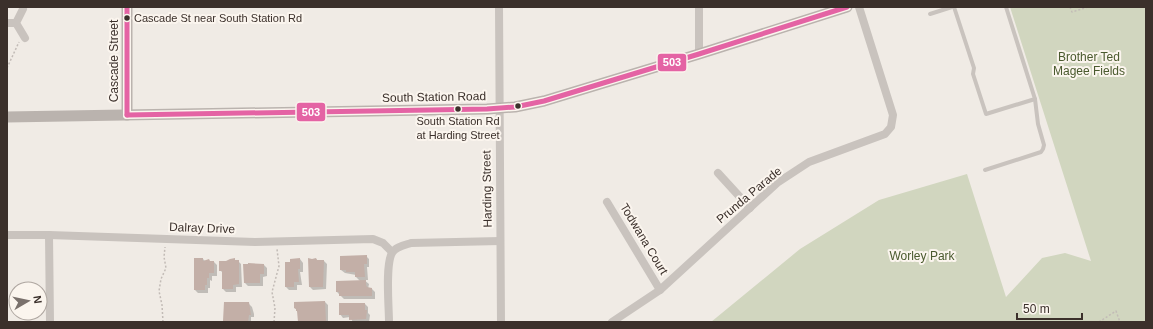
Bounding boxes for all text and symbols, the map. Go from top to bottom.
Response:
place label: Cascade St near South Station Rd [134,12,302,24]
marker: Cascade St near South Station Rd [122,13,132,23]
street label: Cascade Street [107,19,121,102]
park label: Brother Ted Magee Fields [1053,50,1125,78]
line badge: 503 [657,53,687,72]
text: 503 [663,56,681,68]
street label: South Station Road [382,89,486,105]
unlabelled marker [513,101,523,111]
line badge: 503 [296,102,326,122]
marker: South Station Rd at Harding Street [453,104,463,114]
text: 503 [302,106,320,118]
place label: South Station Rd at Harding Street [416,115,500,141]
street label: Harding Street [479,150,495,228]
street label: Prunda Parade [714,163,785,226]
street label: Todwana Court [617,201,671,278]
street label: Dalray Drive [169,220,236,236]
park label: Worley Park [889,249,956,263]
north arrow [8,281,48,321]
text: N [31,295,44,304]
scale bar [1017,295,1082,321]
text: 50 m [1023,302,1050,316]

